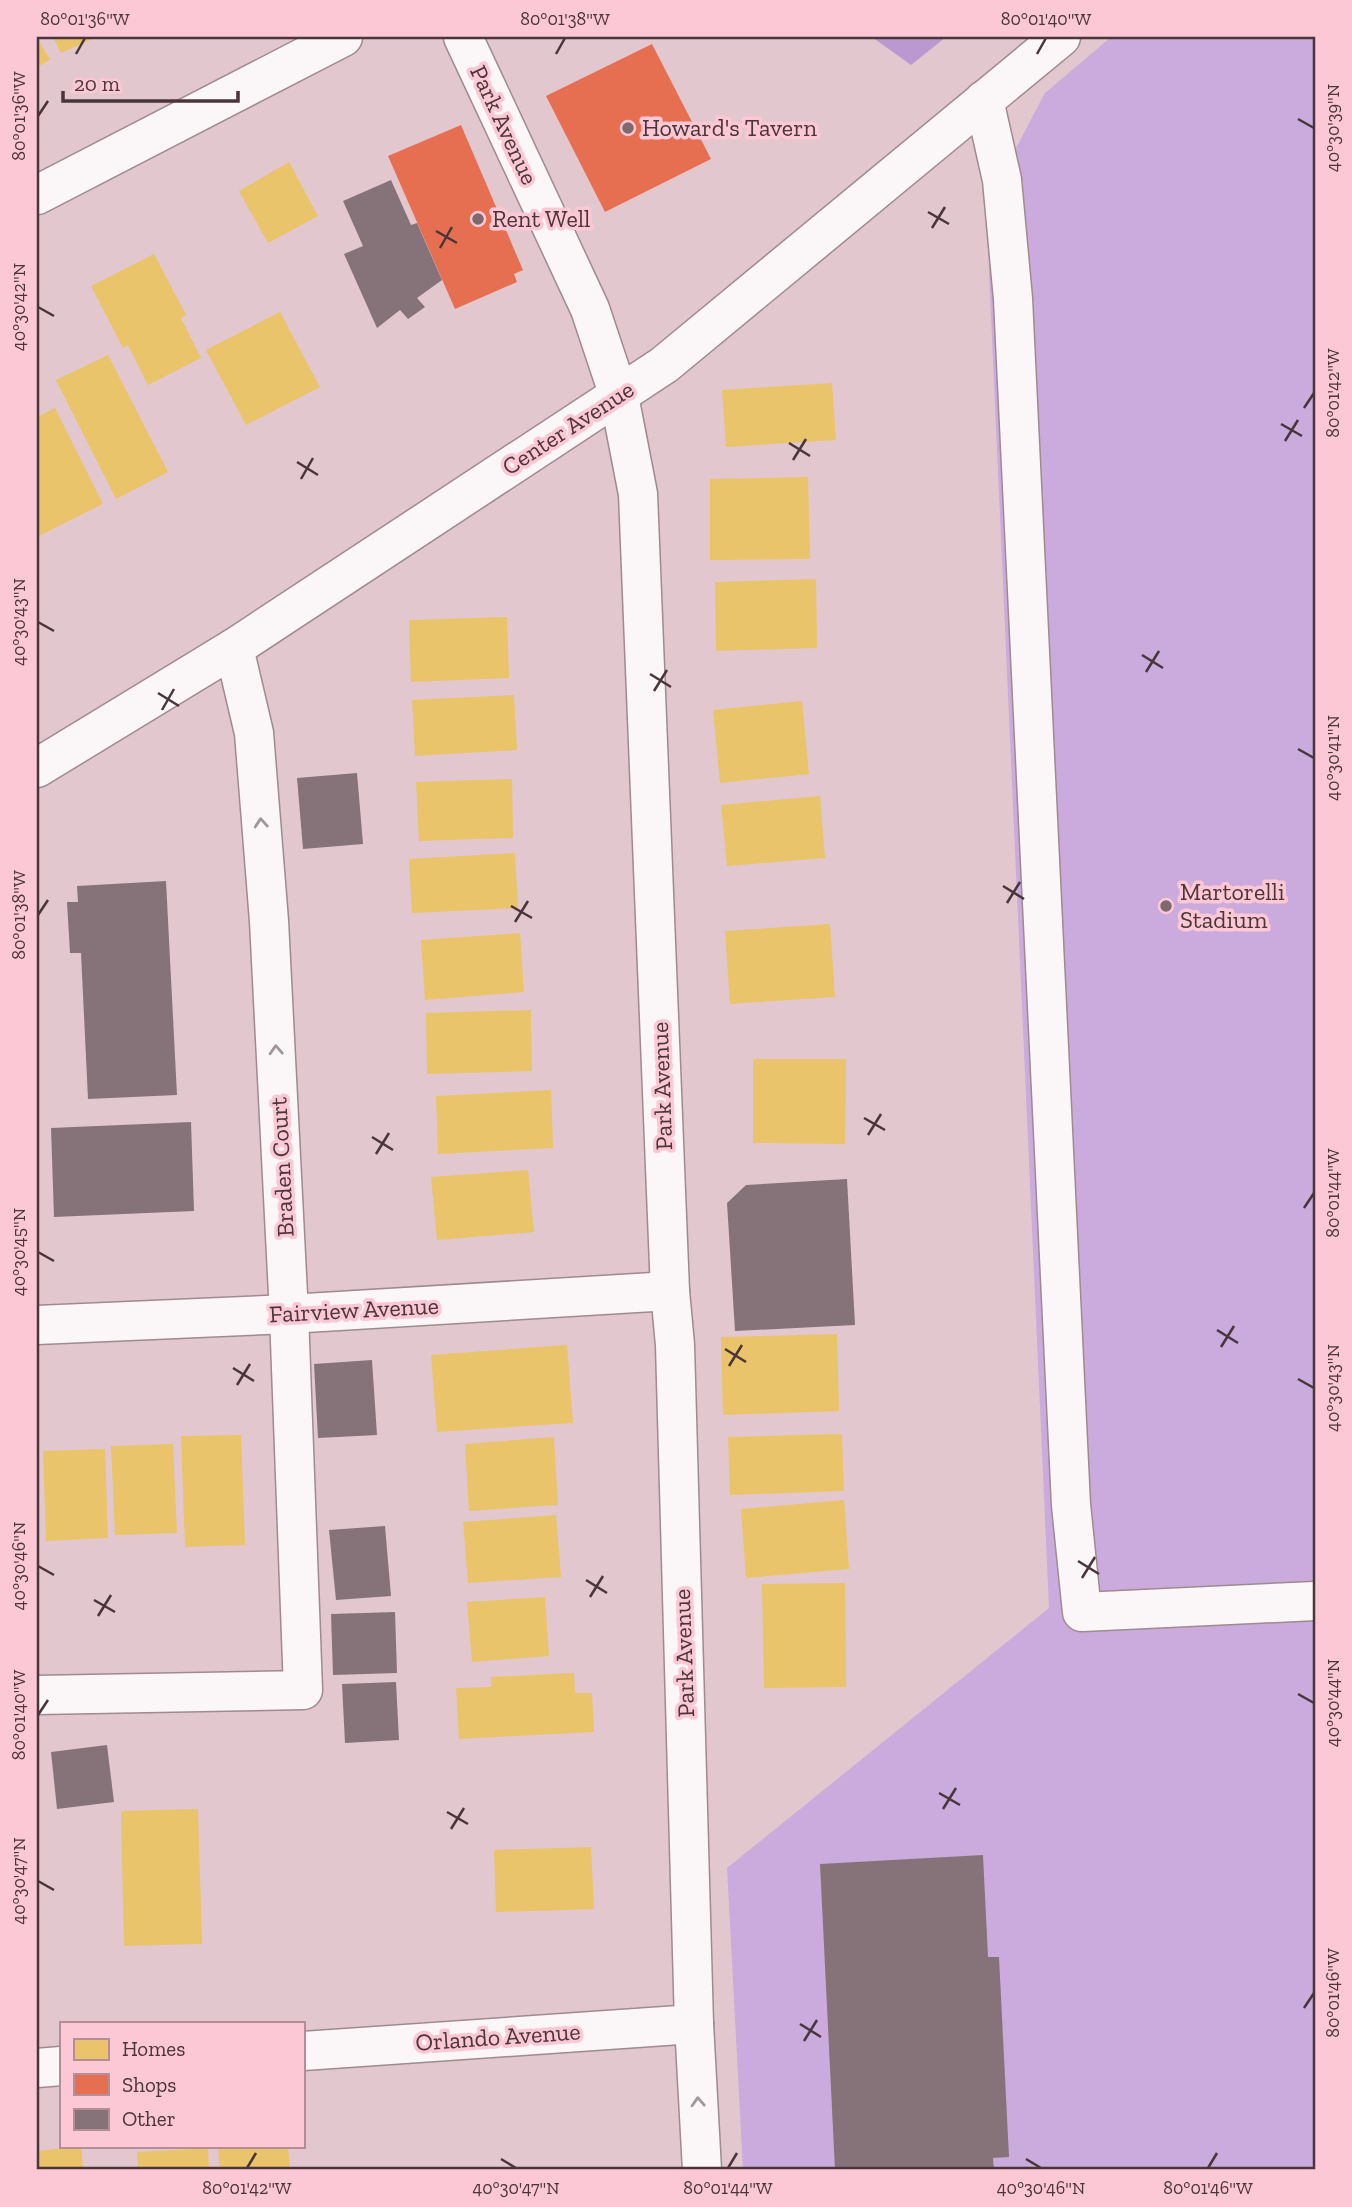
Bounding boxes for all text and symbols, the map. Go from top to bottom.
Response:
text: 80°01'36"W [40,8,130,30]
text: 80°01'38"W [520,8,610,30]
text: 80°01'40"W [1001,8,1091,30]
scale bar [63,60,238,104]
street label: Park Avenue [464,60,545,189]
text: 80°01'36"W [8,71,30,161]
text: 20 m [74,71,120,96]
text: 40°30'39"N [1322,84,1344,172]
place label: Howard's Tavern [642,113,817,142]
marker: Howard's Tavern [620,120,636,136]
place label: Rent Well [492,204,590,233]
marker: Rent Well [470,211,486,227]
text: 40°30'42"N [8,263,30,351]
text: 80°01'42"W [1322,348,1344,438]
street label: Center Avenue [496,374,639,481]
text: 40°30'43"N [8,578,30,666]
text: 40°30'41"N [1322,715,1344,801]
one-way arrow [254,817,269,828]
text: 80°01'38"W [8,870,30,960]
place label: Martorelli Stadium [1180,877,1285,934]
marker: Martorelli Stadium [1158,898,1174,914]
street label: Park Avenue [645,1021,678,1151]
one-way arrow [268,1044,283,1055]
street label: Braden Court [263,1096,300,1238]
text: 80°01'44"W [1322,1148,1344,1238]
text: 40°30'45"N [8,1208,30,1296]
street label: Fairview Avenue [268,1291,440,1328]
text: 40°30'43"N [1322,1344,1344,1432]
text: 40°30'46"N [8,1522,30,1610]
street label: Park Avenue [667,1588,700,1718]
text: 40°30'44"N [1322,1659,1344,1747]
text: 80°01'40"W [8,1670,30,1760]
text: 40°30'47"N [8,1838,30,1925]
text: 80°01'46"W [1322,1948,1344,2038]
street label: Orlando Avenue [414,2016,581,2057]
legend [60,2022,304,2148]
text: Homes [122,2036,185,2061]
text: Shops [122,2072,176,2097]
one-way arrow [691,2096,706,2107]
text: Other [122,2106,176,2131]
text: 80°01'42"W [202,2177,292,2199]
text: 40°30'47"N [473,2177,560,2199]
text: 80°01'44"W [683,2177,773,2199]
text: 40°30'46"N [997,2177,1085,2199]
text: 80°01'46"W [1163,2177,1253,2199]

